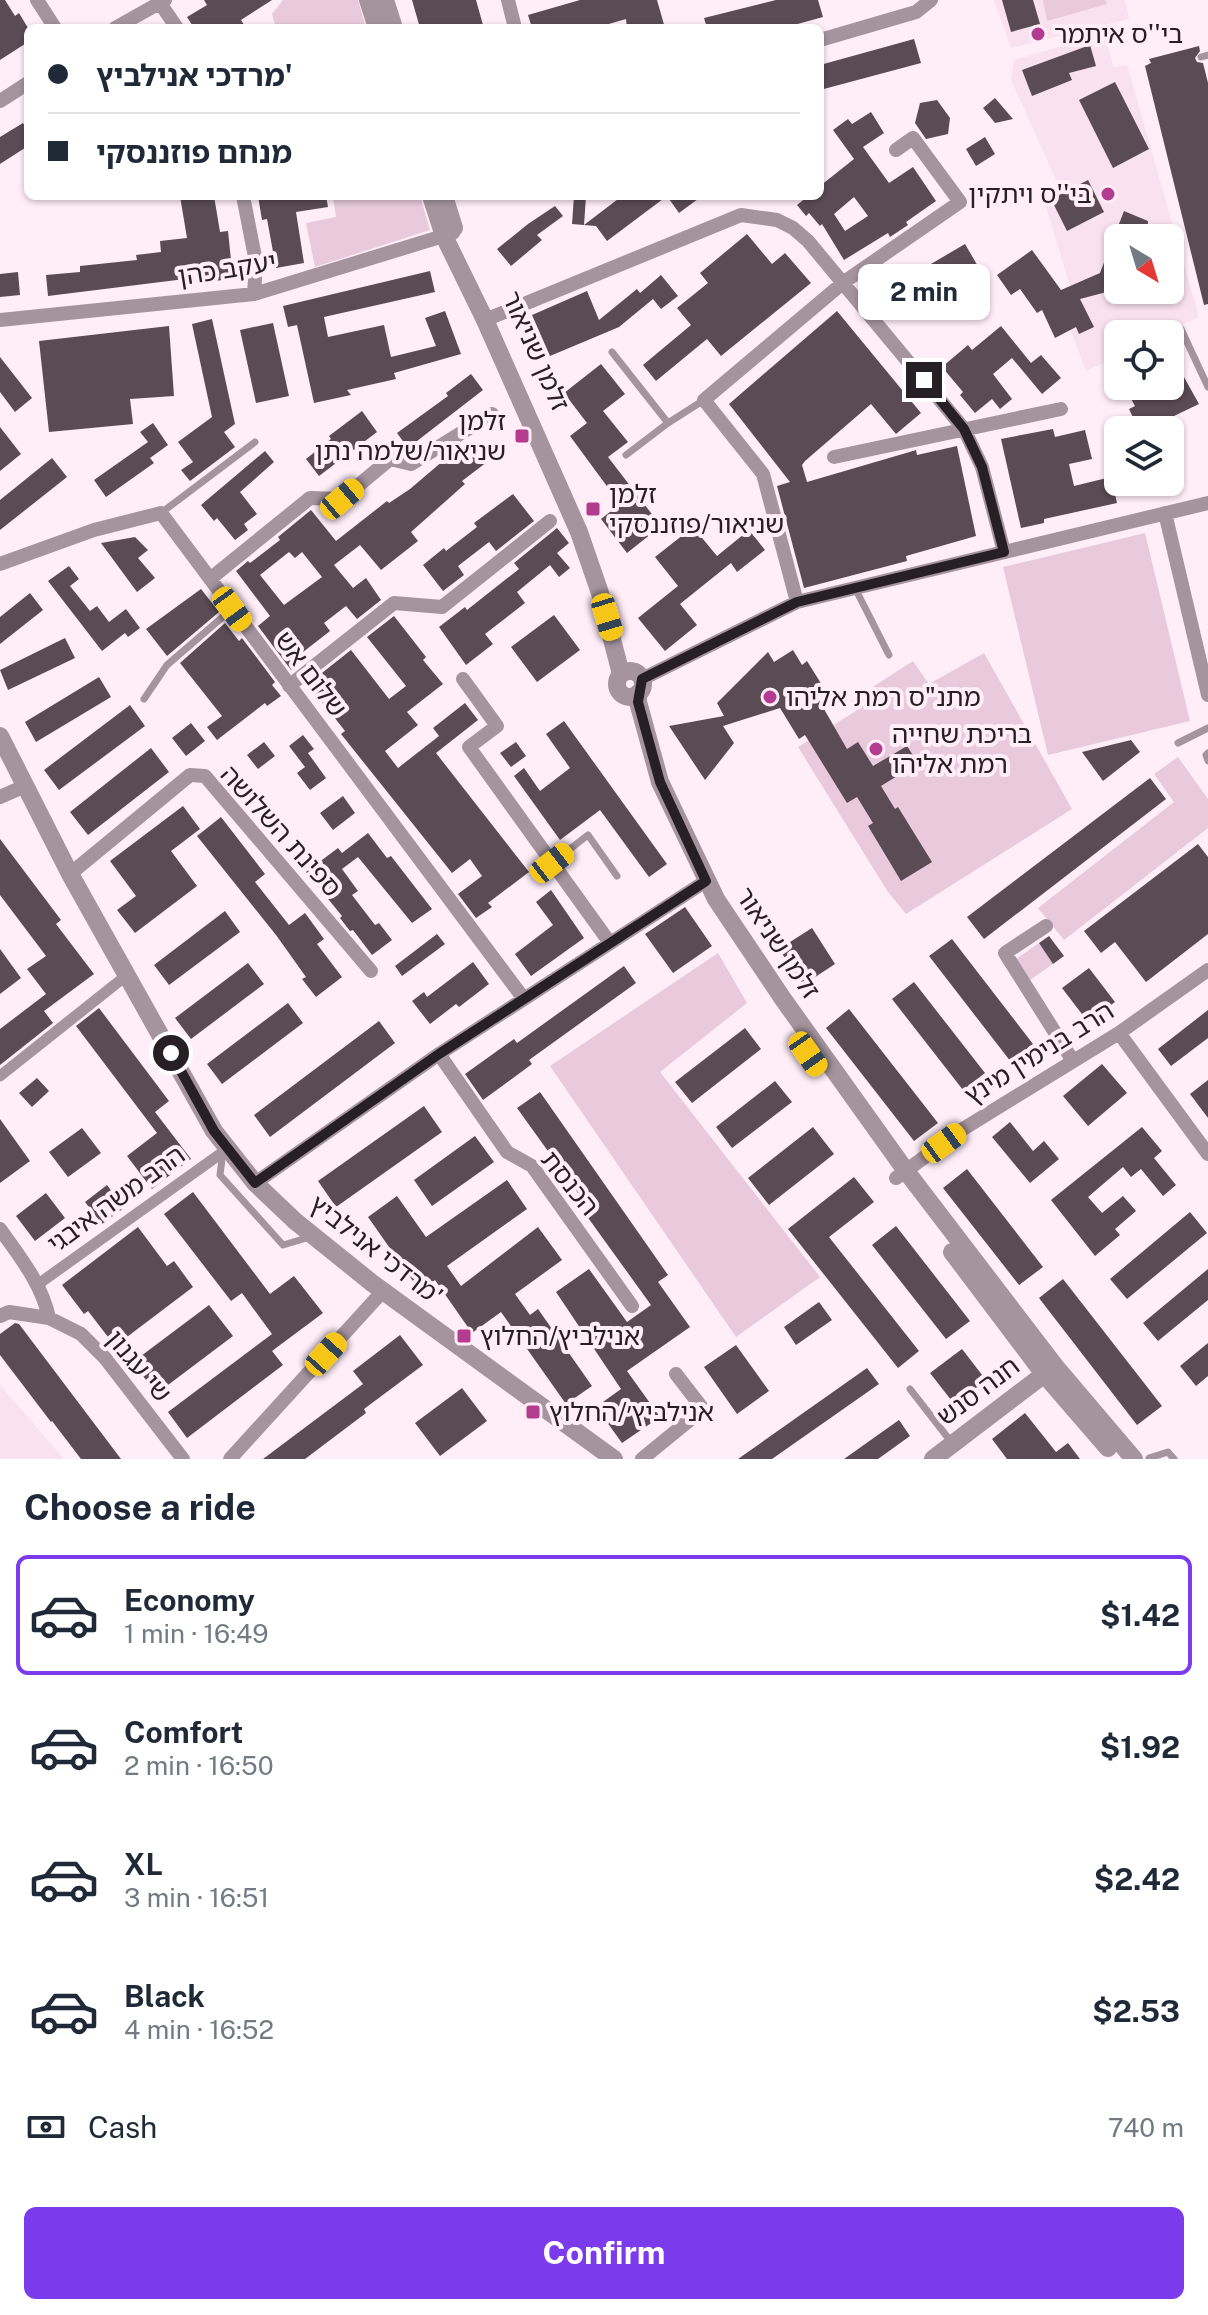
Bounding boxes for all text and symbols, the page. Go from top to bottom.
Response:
place label: בי''ס איתמר [1054,18,1183,49]
marker: בי''ס איתמר [1029,25,1047,43]
text: מרדכי אנילביץ' [96,57,293,93]
text: מנחם פוזננסקי [96,134,292,170]
place label: בי''ס ויתקין [968,178,1092,209]
marker: בי''ס ויתקין [1099,185,1117,203]
north arrow [1104,224,1184,304]
map controls [1104,224,1184,496]
street label: יעקב כהן [176,245,278,292]
callout: 2 min [858,264,990,320]
text: 2 min [890,276,958,307]
street label: זלמן שניאור [496,286,577,416]
button: locate [1104,320,1184,400]
route end [906,362,942,398]
place label: זלמן שניאור/שלמה נתן [315,405,506,466]
button: layers [1104,416,1184,496]
marker: זלמן שניאור/שלמה נתן [513,427,531,445]
car [316,474,368,524]
place label: זלמן שניאור/פוזננסקי [609,478,784,539]
marker: זלמן שניאור/פוזננסקי [584,500,602,518]
car [208,583,256,635]
car [589,591,625,643]
street label: שלום אש [269,625,354,723]
place label: מתנ"ס רמת אליהו [786,681,981,712]
marker: מתנ"ס רמת אליהו [761,688,779,706]
place label: בריכת שחייה רמת אליהו [892,718,1032,779]
marker: בריכת שחייה רמת אליהו [867,740,885,758]
street label: ספינת השלושה [214,759,348,903]
car [526,839,578,887]
street label: זלמן שניאור [730,881,827,1004]
street label: הרב בנימין מינץ [958,994,1119,1111]
car [784,1027,832,1081]
route start [153,1035,189,1071]
car [918,1119,970,1167]
street label: הרב משה איבגי [41,1138,190,1259]
street label: הכנסת [535,1144,606,1221]
street label: מרדכי אנילביץ' [304,1188,449,1311]
place label: אנילביץ/החלוץ [480,1320,640,1351]
street label: שי עגנון [100,1323,178,1408]
marker: אנילביץ/החלוץ [455,1327,473,1345]
car [301,1328,351,1380]
street label: חנה סנש [930,1350,1025,1432]
place label: אנילביץ׳/החלוץ [549,1396,714,1427]
marker: אנילביץ׳/החלוץ [524,1403,542,1421]
text: Choose a ride [24,1486,256,1528]
icon: car [28,1579,100,1651]
text: Economy [124,1582,255,1618]
text: $1.42 [1100,1597,1180,1633]
text: 1 min · 16:49 [124,1618,268,1649]
icon: car [28,1711,100,1783]
text: Comfort [124,1714,243,1750]
text: $1.92 [1100,1729,1180,1765]
text: 2 min · 16:50 [124,1750,274,1781]
icon: car [28,1843,100,1915]
text: XL [124,1846,163,1882]
text: $2.42 [1094,1861,1180,1897]
text: 3 min · 16:51 [124,1882,269,1913]
icon: car [28,1975,100,2047]
text: Black [124,1978,205,2014]
text: $2.53 [1092,1993,1180,2029]
text: 4 min · 16:52 [124,2014,274,2045]
icon: cash [24,2105,68,2149]
text: Cash [88,2109,157,2145]
text: 740 m [1108,2112,1184,2143]
button: Confirm [24,2207,1184,2299]

